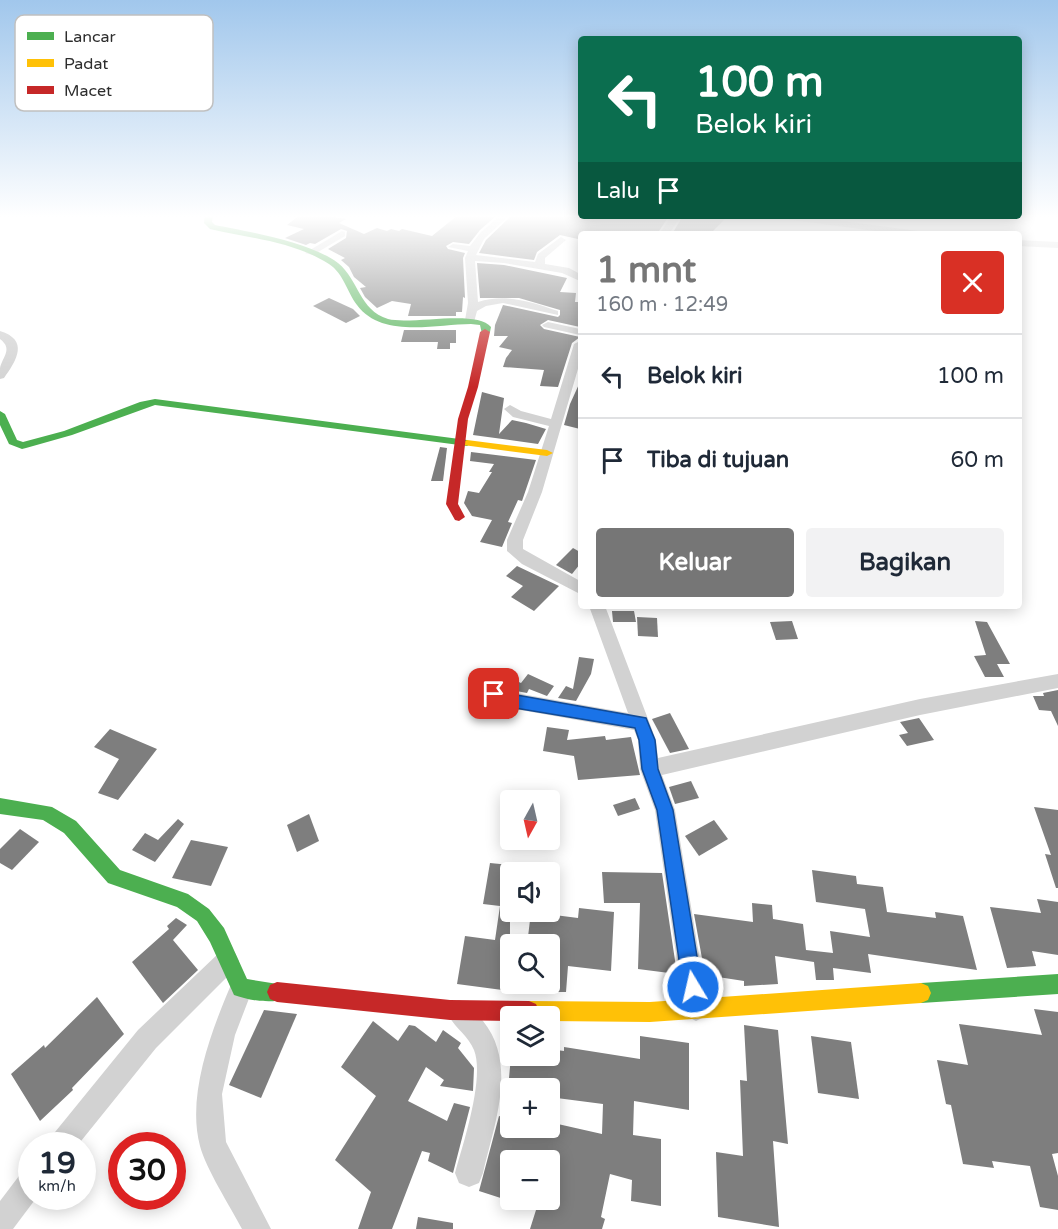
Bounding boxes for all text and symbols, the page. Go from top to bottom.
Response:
legend [15,15,213,111]
text: Lancar [64,27,116,47]
text: Padat [64,54,108,74]
text: 100 m [695,57,824,108]
icon: left [596,60,674,138]
text: Macet [64,81,112,101]
text: Belok kiri [695,108,812,141]
icon: arrive [652,174,685,207]
text: Lalu [596,178,640,204]
text: 1 mnt [596,249,696,292]
button: close [941,251,1004,314]
text: 160 m · 12:49 [596,293,728,317]
icon: left [596,360,629,393]
text: Belok kiri [647,363,743,389]
text: 100 m [937,363,1004,389]
icon: arrive [596,444,629,477]
text: Tiba di tujuan [647,447,789,473]
text: 60 m [950,447,1004,473]
button: Keluar [596,528,794,597]
button: Bagikan [806,528,1004,597]
pin [468,668,519,719]
icon: arrive [477,677,510,710]
north arrow [500,790,560,850]
map controls [500,790,560,1210]
button: sound [500,862,560,922]
button: search [500,934,560,994]
position arrow [661,955,725,1019]
button: layers [500,1006,560,1066]
button: + [500,1078,560,1138]
speed limit sign: 30 [108,1132,186,1210]
text: 19 [38,1145,76,1182]
button: − [500,1150,560,1210]
text: km/h [38,1177,76,1195]

